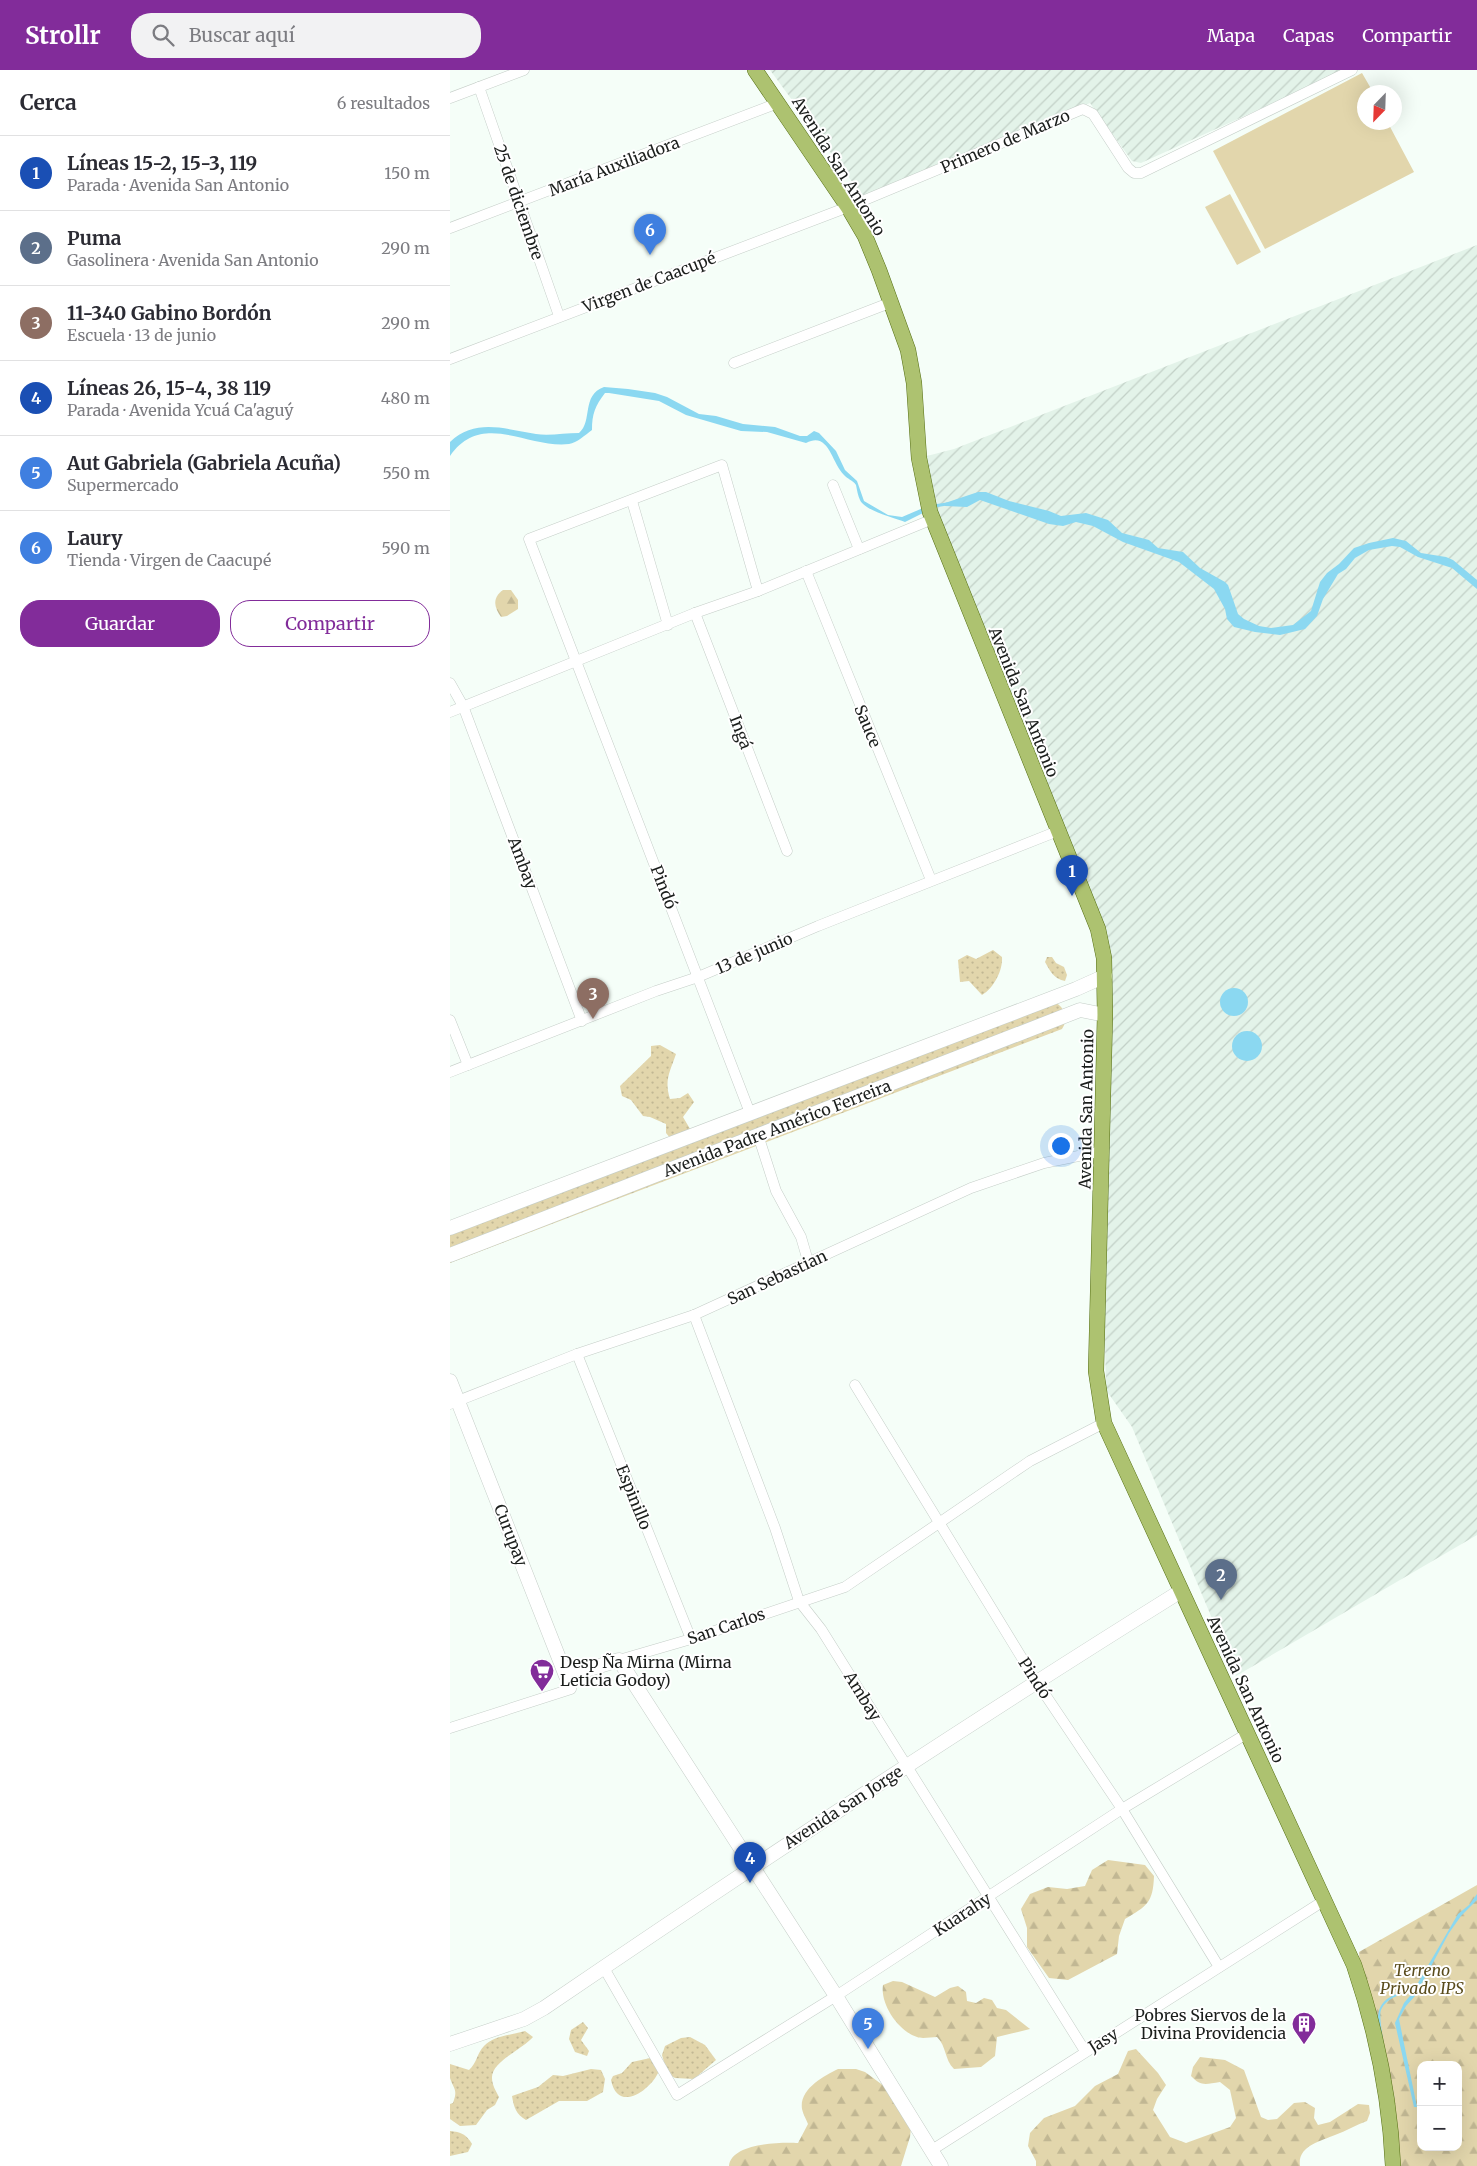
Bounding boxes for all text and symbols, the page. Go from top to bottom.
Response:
search box [131,13,481,58]
text: Strollr [25,20,101,51]
icon: search [149,21,177,49]
text: Buscar aquí [189,23,295,47]
text: Mapa [1207,24,1255,47]
text: Capas [1283,24,1334,47]
text: Compartir [1362,24,1452,47]
north arrow [1357,85,1402,130]
text: Cerca [20,89,77,116]
street label: Avenida San Antonio [788,92,890,239]
text: 6 resultados [337,93,430,113]
street label: Primero de Marzo [937,105,1073,177]
street label: María Auxiliadora [546,132,683,200]
street label: 25 de diciembre [490,142,548,262]
text: Líneas 15-2, 15-3, 119 [67,151,257,175]
text: 1 [32,163,40,183]
text: 150 m [384,163,430,183]
text: Parada · Avenida San Antonio [67,175,289,195]
pin: 6 [634,214,666,255]
text: Puma [67,226,121,250]
text: 2 [31,238,41,258]
text: 290 m [381,238,430,258]
street label: Virgen de Caacupé [579,247,719,317]
text: Gasolinera · Avenida San Antonio [67,250,318,270]
text: 11-340 Gabino Bordón [67,301,271,325]
text: 3 [31,313,41,333]
text: 290 m [381,313,430,333]
text: Escuela · 13 de junio [67,325,216,345]
text: Líneas 26, 15-4, 38 119 [67,376,271,400]
text: 4 [31,388,41,408]
text: 480 m [381,388,430,408]
text: Parada · Avenida Ycuá Ca'aguý [67,400,294,420]
text: Aut Gabriela (Gabriela Acuña) [67,451,341,475]
text: 5 [31,463,41,483]
text: 550 m [382,463,430,483]
text: Supermercado [67,475,179,495]
text: Laury [67,526,123,550]
text: 6 [31,538,41,558]
text: 590 m [381,538,430,558]
text: Tienda · Virgen de Caacupé [67,550,271,570]
button: Guardar [20,600,220,647]
button: Compartir [230,600,430,647]
street label: Avenida San Antonio [984,623,1063,780]
street label: Sauce [850,702,886,750]
street label: Ingá [725,712,757,752]
street label: Ambay [504,833,542,893]
pin: 1 [1056,855,1088,896]
street label: Pindó [647,862,681,912]
street label: 13 de junio [713,928,795,978]
pin: 3 [577,978,609,1019]
street label: Avenida San Antonio [1075,1029,1097,1190]
street label: Avenida Padre Américo Ferreira [659,1075,894,1181]
your location [1048,1133,1074,1159]
street label: San Sebastian [724,1245,830,1309]
street label: Espinillo [612,1462,656,1532]
street label: Curupay [490,1501,532,1569]
pin: 2 [1205,1559,1237,1600]
street label: San Carlos [685,1603,768,1649]
street label: Avenida San Antonio [1203,1611,1289,1766]
place label: Desp Ña Mirna (Mirna Leticia Godoy) [560,1652,732,1690]
street label: Pindó [1014,1654,1056,1702]
supermarket icon: Desp Ña Mirna (Mirna Leticia Godoy) [529,1658,555,1692]
street label: Ambay [840,1667,886,1725]
street label: Avenida San Jorge [779,1761,906,1853]
pin: 4 [734,1842,766,1883]
street label: Kuarahy [929,1888,995,1940]
park label: Terreno Privado IPS [1380,1960,1464,1998]
place label: Pobres Siervos de la Divina Providencia [1135,2005,1286,2043]
pin: 5 [852,2008,884,2049]
building icon: Pobres Siervos de la Divina Providencia [1291,2011,1317,2045]
street label: Jasy [1084,2023,1122,2057]
map controls [1417,2061,1462,2151]
button: + [1417,2061,1462,2106]
button: − [1417,2106,1462,2151]

